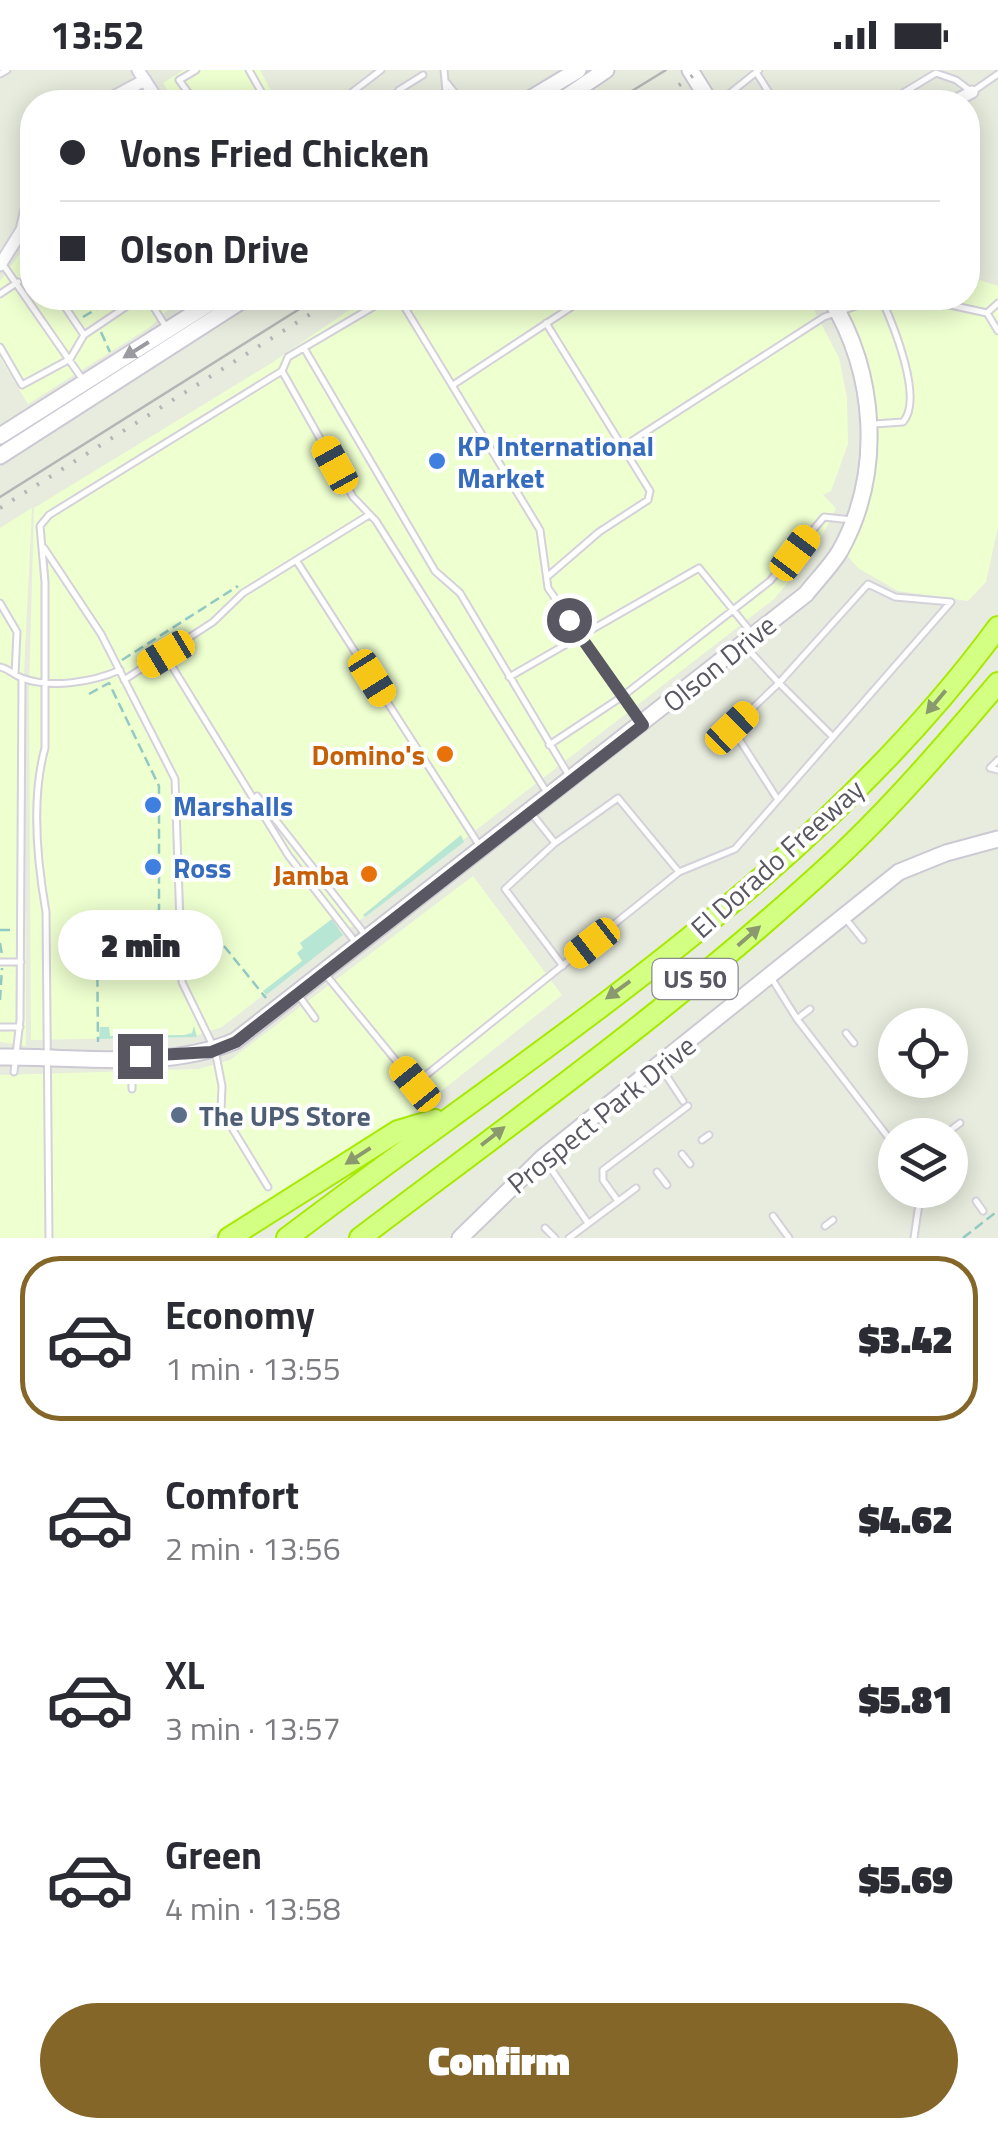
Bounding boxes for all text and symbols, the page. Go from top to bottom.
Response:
text: 13:52 [50,6,145,64]
text: Vons Fried Chicken [120,124,429,182]
text: Olson Drive [120,220,309,278]
one-way arrow [122,340,150,358]
place label: KP International Market [457,424,654,499]
car [307,431,363,499]
marker: KP International Market [426,450,448,472]
car [765,520,825,586]
route start [547,598,592,643]
street label: Olson Drive [653,604,785,722]
car [133,626,199,682]
car [343,645,401,711]
one-way arrow [926,690,948,715]
car [700,696,764,760]
place label: Domino's [312,733,425,776]
marker: Domino's [434,743,456,765]
street label: El Dorado Freeway [681,768,873,948]
place label: Marshalls [173,784,293,827]
marker: Marshalls [142,794,164,816]
place label: Ross [173,846,231,889]
place label: Jamba [273,853,349,896]
marker: Ross [142,856,164,878]
marker: Jamba [358,863,380,885]
callout: 2 min [58,911,222,981]
car [559,913,625,973]
text: 2 min [101,921,180,969]
one-way arrow [736,925,761,947]
road number: US 50 [652,959,738,999]
one-way arrow [605,979,632,999]
map controls [878,1008,968,1208]
button: locate [878,1008,968,1098]
street label: Prospect Park Drive [497,1024,705,1204]
route end [118,1034,163,1079]
car [384,1051,446,1117]
place label: The UPS Store [199,1094,371,1137]
marker: The UPS Store [168,1104,190,1126]
button: layers [878,1118,968,1208]
one-way arrow [480,1127,506,1147]
one-way arrow [344,1147,372,1164]
text: Economy [165,1286,315,1344]
icon: car [45,1294,135,1384]
text: $3.42 [859,1310,953,1368]
text: 1 min · 13:55 [165,1344,341,1392]
text: Comfort [165,1466,299,1524]
icon: car [45,1474,135,1564]
text: $4.62 [859,1490,953,1548]
text: 2 min · 13:56 [165,1524,341,1572]
text: XL [165,1646,205,1704]
icon: car [45,1654,135,1744]
text: $5.81 [859,1670,953,1728]
text: 3 min · 13:57 [165,1704,341,1752]
text: Green [165,1826,262,1884]
icon: car [45,1834,135,1924]
text: $5.69 [859,1850,953,1908]
text: 4 min · 13:58 [165,1884,341,1932]
button: Confirm [40,2003,958,2118]

